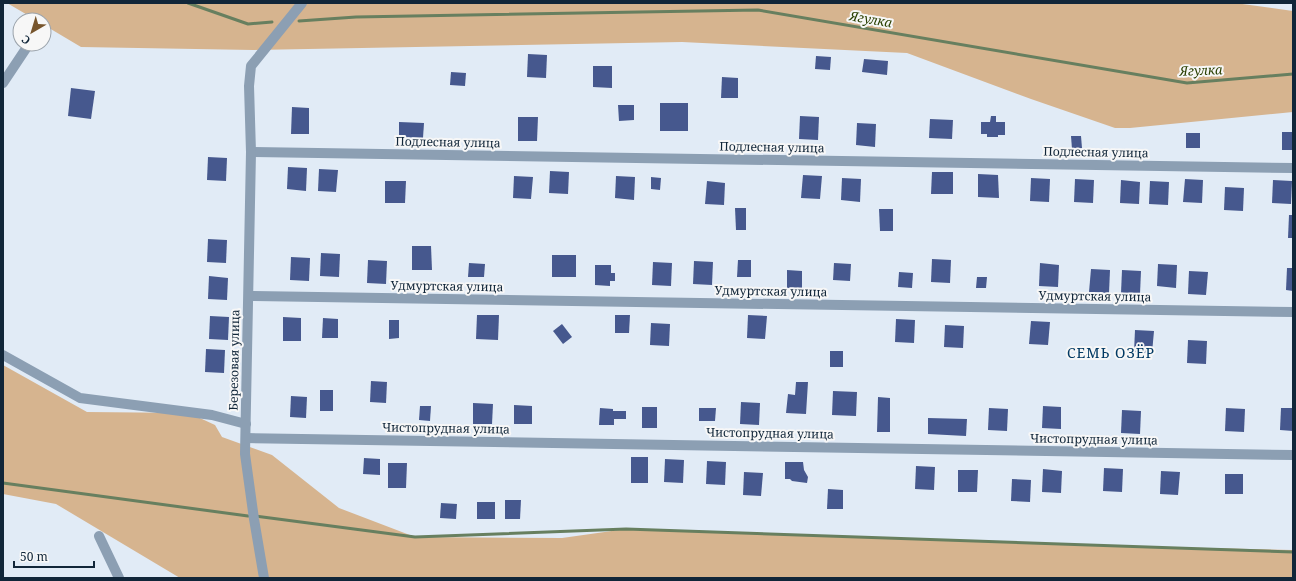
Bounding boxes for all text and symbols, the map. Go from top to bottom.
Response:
water label: Ягулка [847,6,894,32]
north arrow [12,12,52,52]
text: С [18,32,33,48]
water label: Ягулка [1178,60,1223,80]
street label: Подлесная улица [395,133,501,151]
street label: Подлесная улица [719,138,825,156]
street label: Подлесная улица [1043,143,1149,161]
street label: Удмуртская улица [390,277,504,295]
street label: Удмуртская улица [714,282,828,300]
street label: Удмуртская улица [1038,287,1152,305]
street label: Березовая улица [225,309,243,411]
district label: СЕМЬ ОЗЁР [1067,343,1155,362]
street label: Чистопрудная улица [382,418,510,438]
street label: Чистопрудная улица [706,423,834,443]
street label: Чистопрудная улица [1030,429,1158,449]
scale bar [14,543,94,569]
text: 50 m [20,548,48,565]

